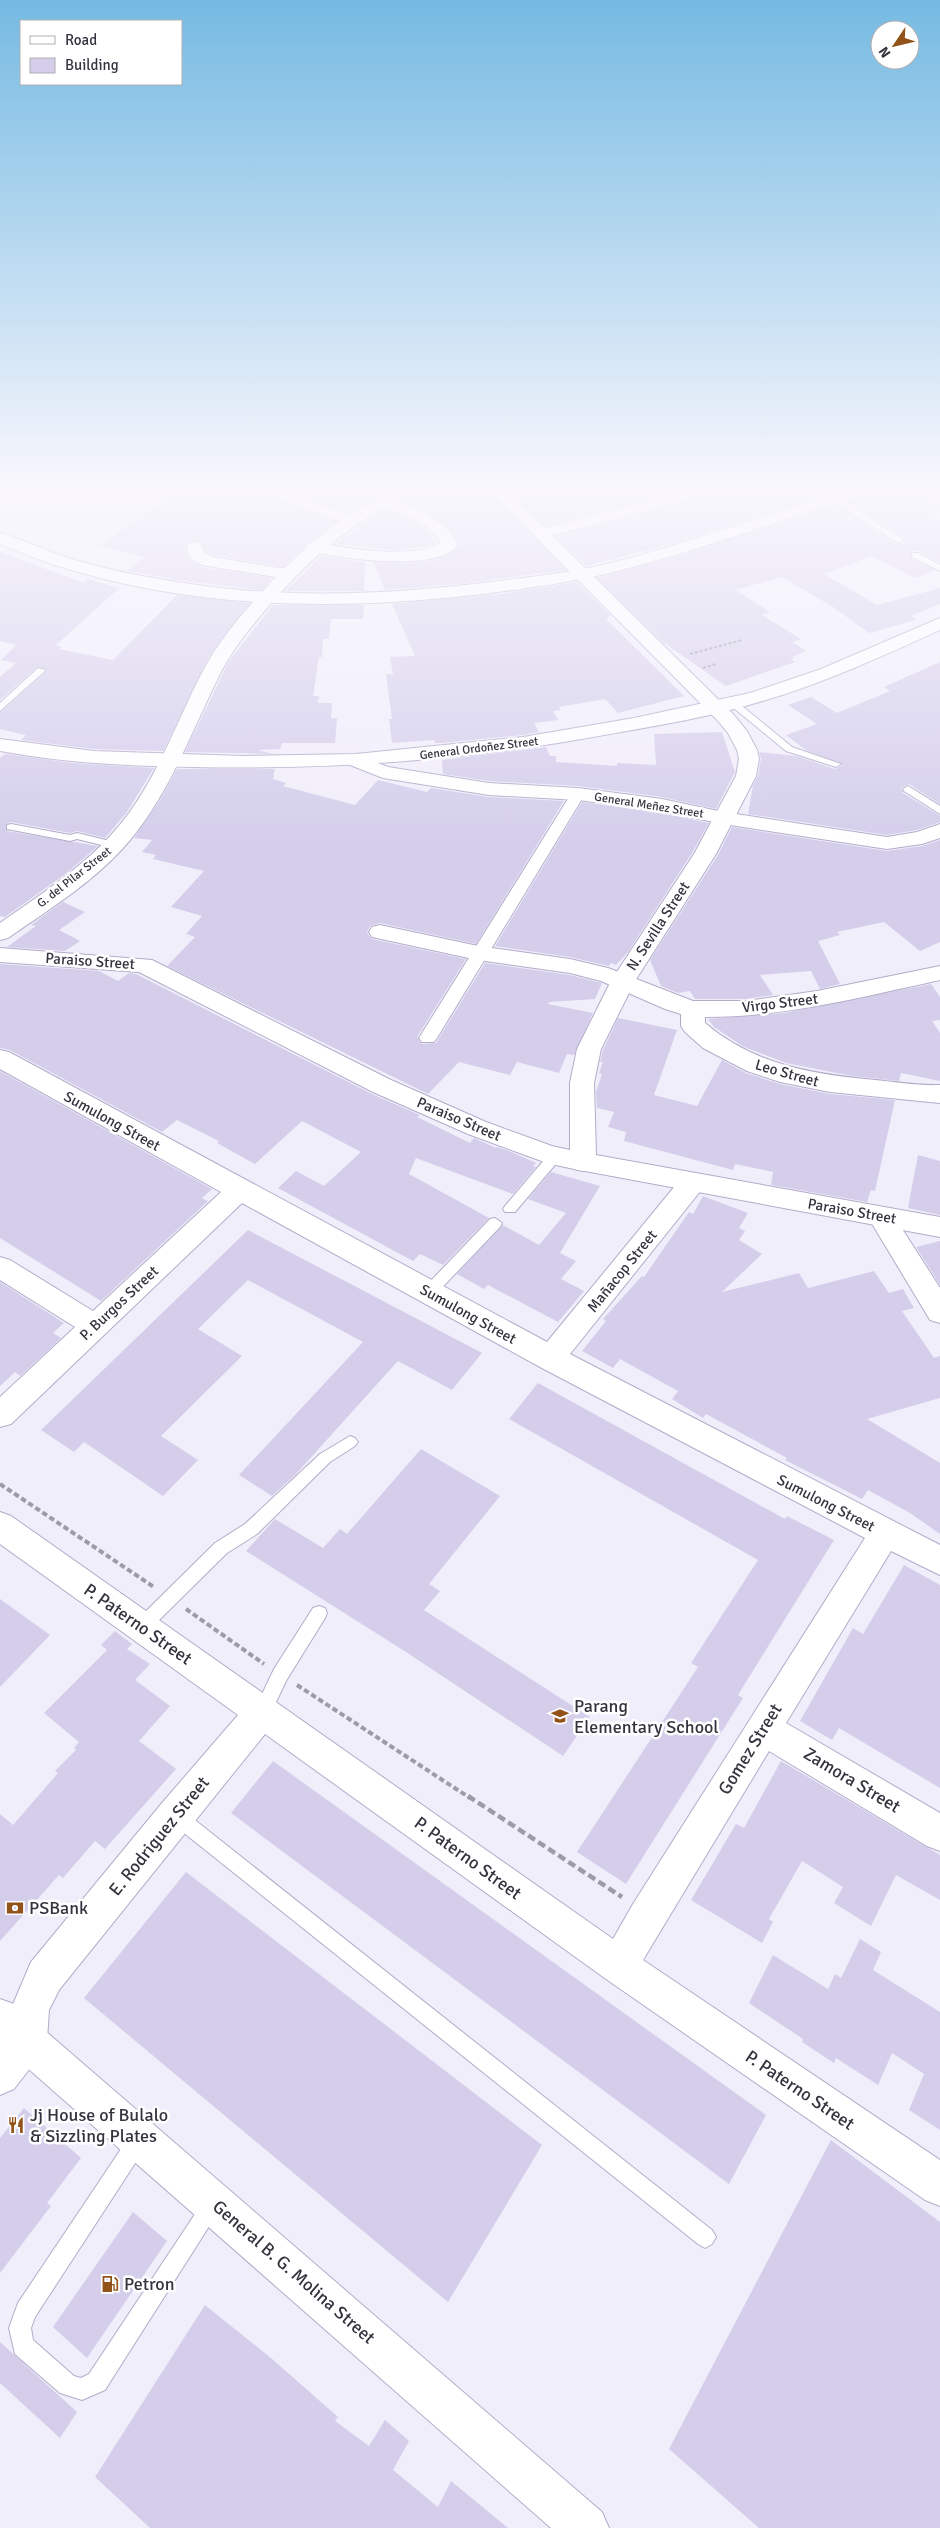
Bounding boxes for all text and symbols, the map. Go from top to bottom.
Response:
legend [20,20,182,85]
north arrow [870,20,920,70]
text: Road [65,31,97,49]
text: N [875,43,895,61]
text: Building [65,56,119,74]
street label: General Ordoñez Street [419,734,539,763]
street label: General Meñez Street [593,789,705,822]
street label: G. del Pilar Street [34,844,114,911]
street label: N. Sevilla Street [623,878,693,974]
street label: Paraiso Street [45,949,135,973]
street label: Virgo Street [741,989,819,1017]
street label: Leo Street [753,1055,821,1091]
street label: Sumulong Street [61,1087,163,1155]
street label: Paraiso Street [414,1093,504,1145]
street label: Paraiso Street [806,1194,898,1228]
street label: Mañacop Street [583,1226,661,1316]
street label: P. Burgos Street [76,1262,162,1344]
street label: Sumulong Street [417,1280,519,1348]
street label: Sumulong Street [774,1471,878,1535]
street label: P. Paterno Street [80,1579,196,1669]
place label: Parang Elementary School [574,1695,719,1738]
street label: Gomez Street [713,1699,787,1799]
school or university icon: Parang Elementary School [550,1706,570,1726]
street label: Zamora Street [800,1742,904,1818]
street label: E. Rodriguez Street [104,1772,214,1900]
street label: P. Paterno Street [410,1812,526,1904]
place label: PSBank [29,1897,88,1919]
bank icon: PSBank [5,1898,25,1918]
street label: P. Paterno Street [741,2045,859,2135]
place label: Jj House of Bulalo & Sizzling Plates [30,2104,168,2147]
restaurant icon: Jj House of Bulalo & Sizzling Plates [6,2115,26,2135]
street label: General B. G. Molina Street [208,2195,380,2349]
place label: Petron [124,2273,175,2295]
fuel station icon: Petron [100,2274,120,2294]

